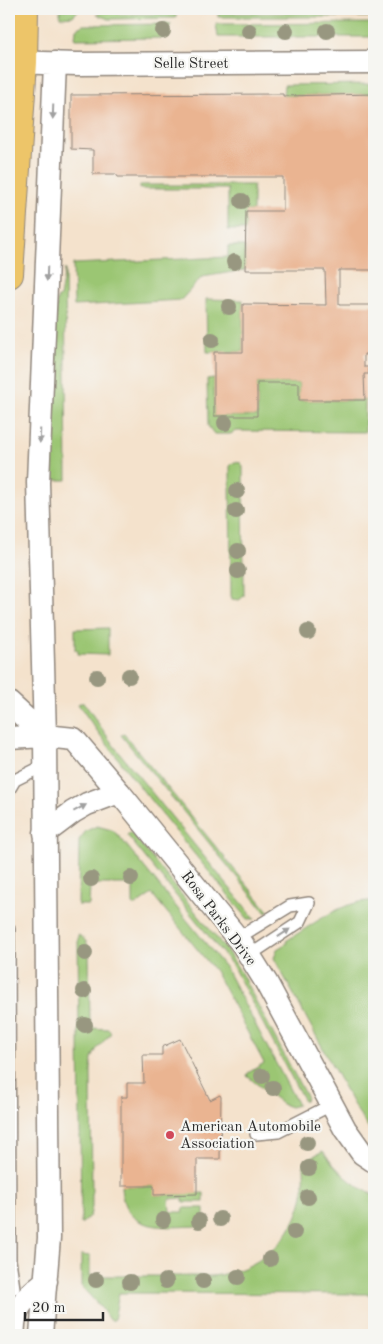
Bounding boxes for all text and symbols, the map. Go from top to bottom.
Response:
street label: Selle Street [153,57,229,72]
one-way arrow [49,104,57,120]
one-way arrow [42,266,50,282]
one-way arrow [36,429,44,445]
one-way arrow [73,804,86,813]
street label: Rosa Parks Drive [178,869,258,969]
one-way arrow [277,928,290,938]
place label: American Automobile Association [180,1120,321,1152]
marker: American Automobile Association [164,1129,176,1141]
scale bar [25,1289,102,1321]
text: 20 m [32,1301,66,1316]

